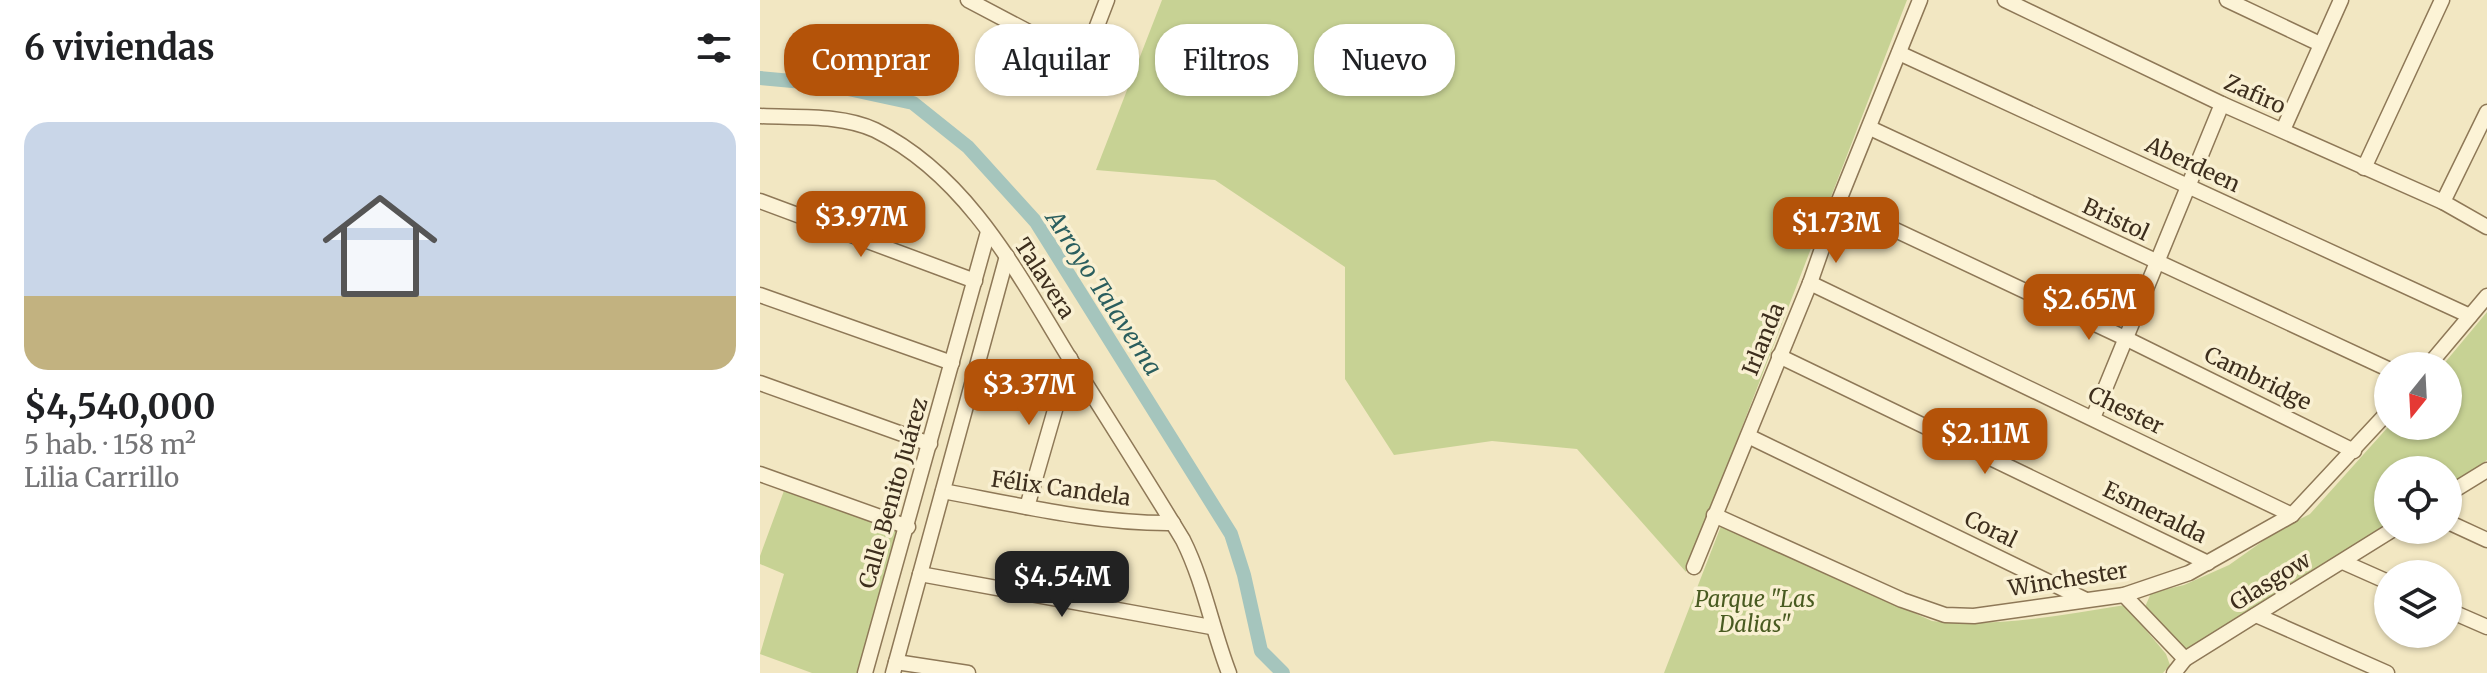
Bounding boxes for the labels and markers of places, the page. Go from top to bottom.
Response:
pin: $3.97M [796,191,926,259]
pin: $1.73M [1771,197,1901,265]
pin: $2.65M [2024,274,2154,342]
pin: $3.37M [964,359,1094,427]
pin: $2.11M [1920,408,2050,476]
pin: $4.54M [997,551,1127,619]

